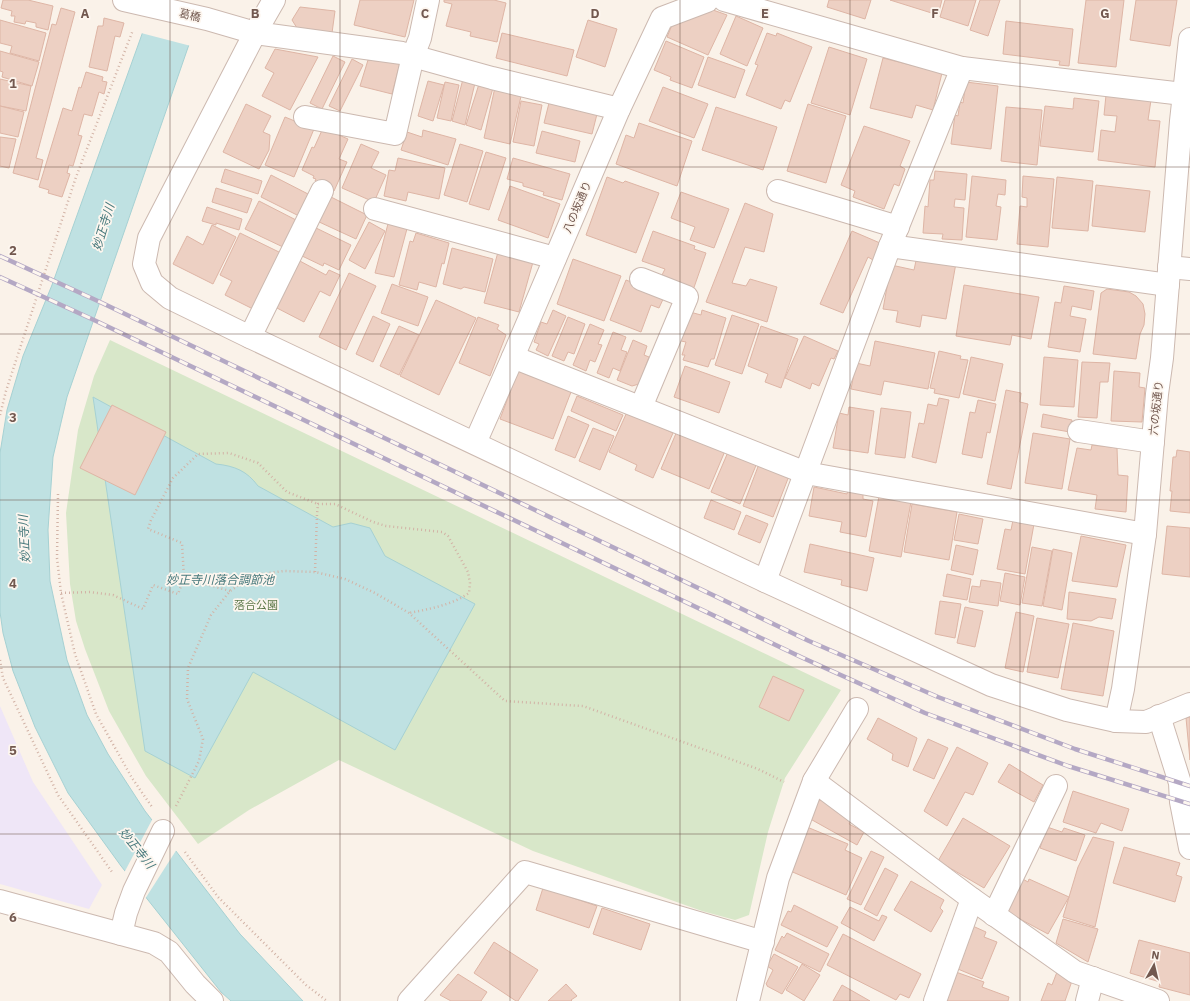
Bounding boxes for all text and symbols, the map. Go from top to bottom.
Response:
text: A [81,5,90,22]
text: B [251,5,260,22]
text: C [421,5,430,22]
text: D [590,5,600,22]
text: E [761,5,769,22]
text: F [931,5,939,22]
text: G [1100,5,1110,22]
street label: 葛橋 [178,6,202,24]
text: 1 [9,75,17,92]
street label: 八の坂通り [560,179,594,235]
water label: 妙正寺川 [89,200,118,252]
text: 2 [9,242,17,259]
street label: 六の坂通り [1146,380,1166,436]
text: 3 [9,409,17,426]
water label: 妙正寺川 [15,513,33,563]
water label: 妙正寺川落合調節池 [166,572,275,587]
text: 4 [9,575,17,592]
park label: 落合公園 [234,598,278,612]
text: 5 [9,742,17,759]
water label: 妙正寺川 [116,825,159,873]
text: 6 [9,909,17,926]
north arrow [1134,945,1174,985]
text: N [1150,948,1160,963]

